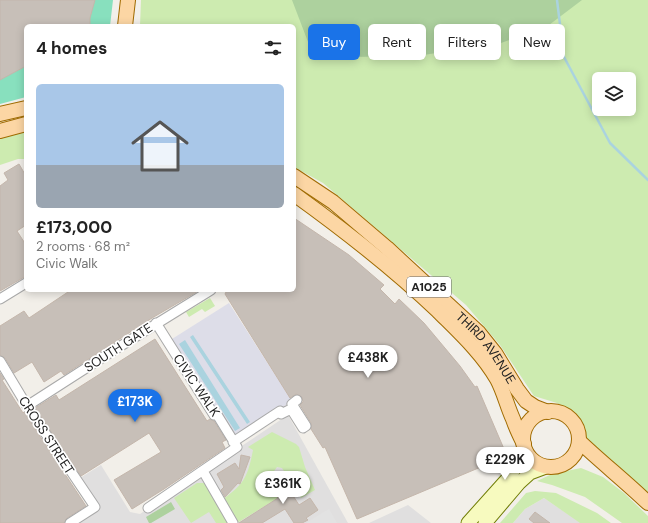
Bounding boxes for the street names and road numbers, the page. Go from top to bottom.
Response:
road number: A1025 [407,277,451,297]
street label: THIRD AVENUE [452,308,520,387]
street label: SOUTH GATE [81,319,156,376]
street label: CIVIC WALK [170,351,224,420]
street label: CROSS STREET [15,393,78,478]

